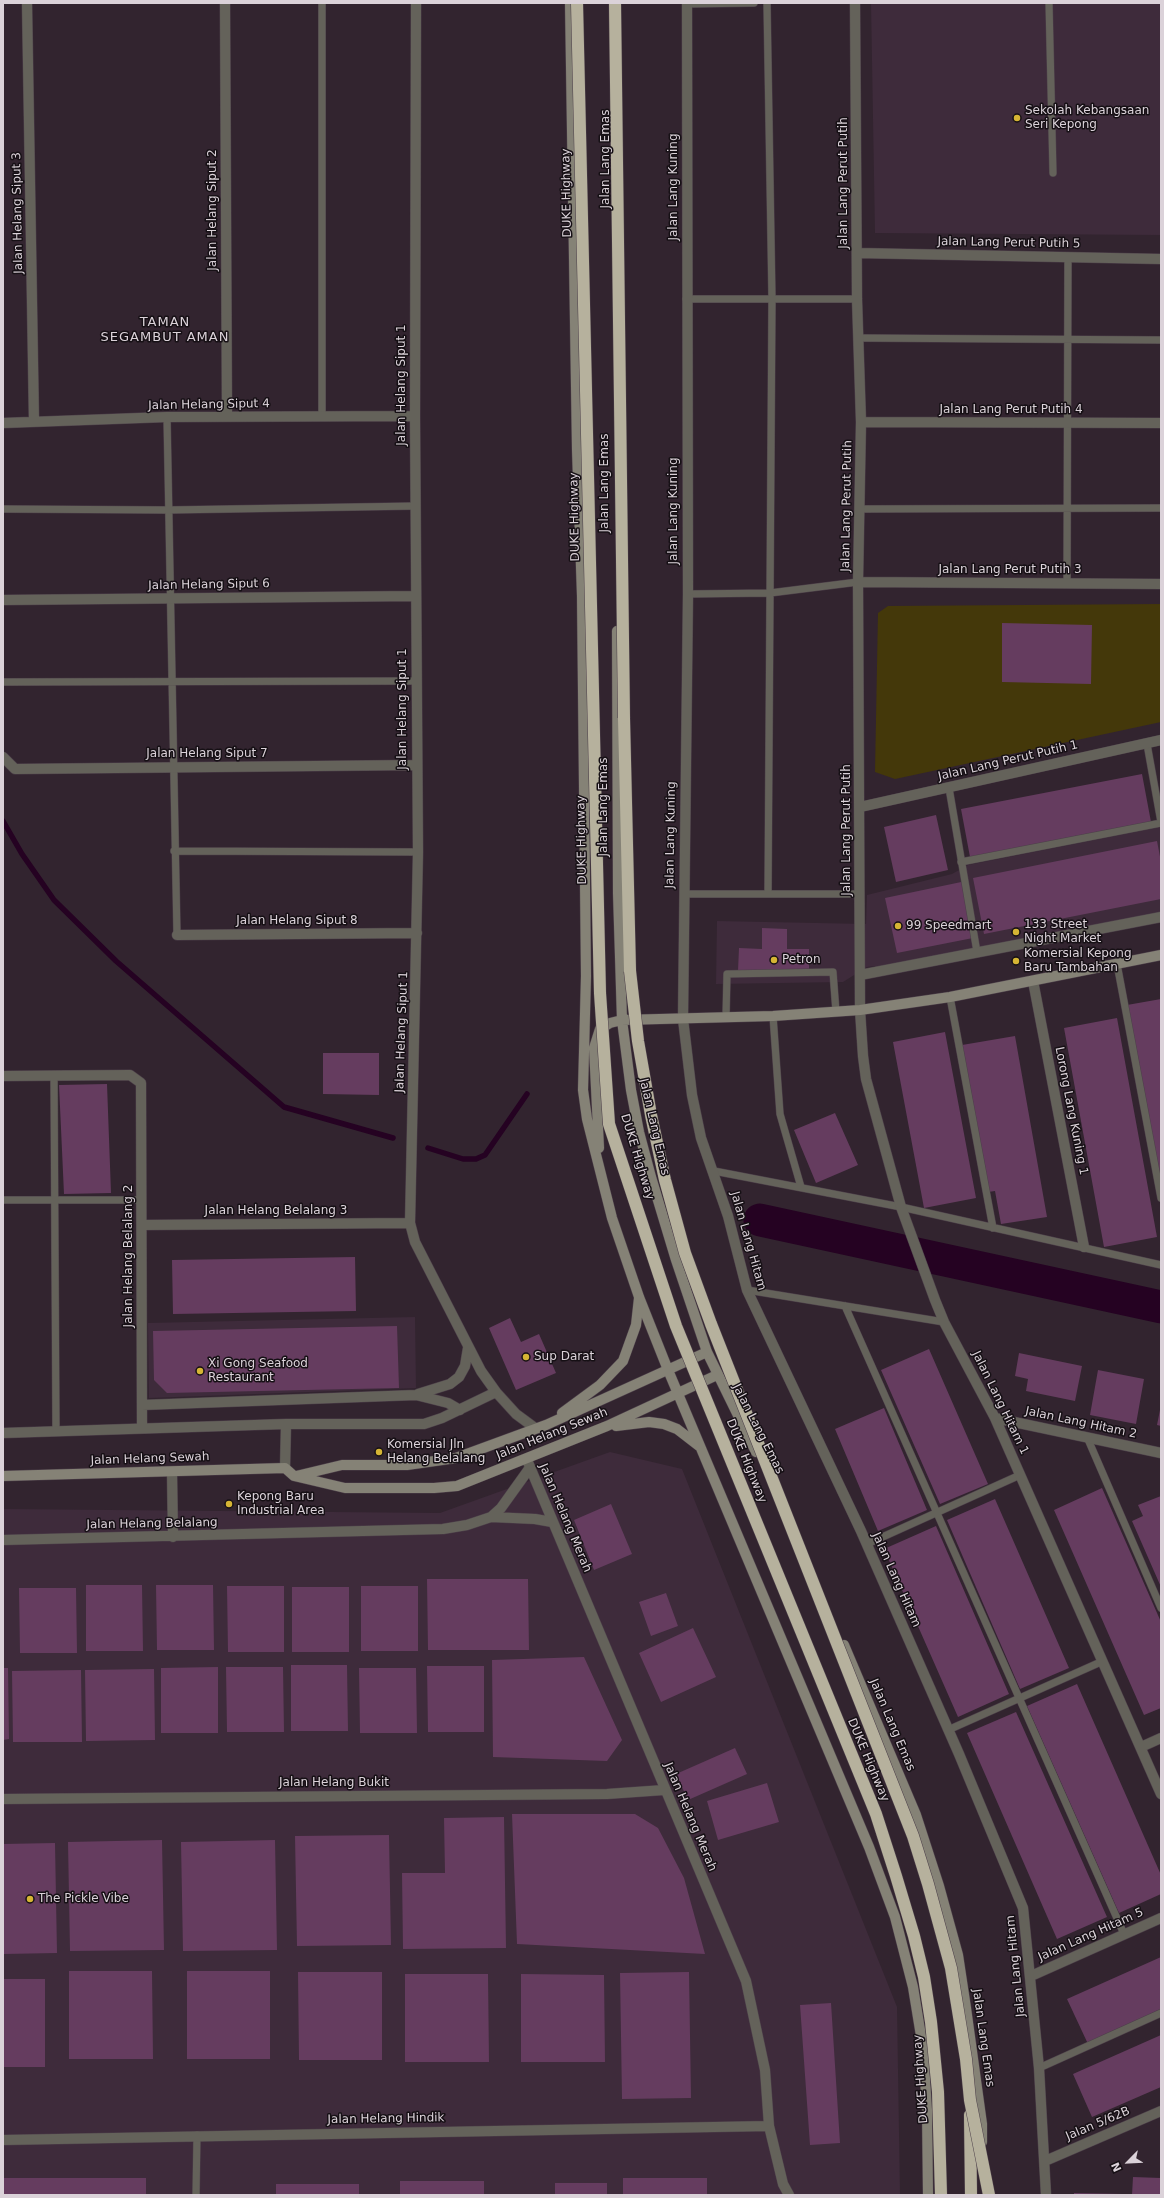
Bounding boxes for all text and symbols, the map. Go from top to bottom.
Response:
place label: Sekolah Kebangsaan Seri Kepong [1025,104,1149,132]
street label: Jalan Lang Emas [599,110,613,208]
marker: Sekolah Kebangsaan Seri Kepong [1012,113,1022,123]
street label: Jalan Lang Perut Putih [837,117,851,249]
street label: Jalan Lang Kuning [667,133,681,241]
street label: DUKE Highway [559,148,575,238]
street label: Jalan Helang Siput 2 [206,149,220,271]
street label: Jalan Helang Siput 3 [10,152,26,274]
street label: Jalan Lang Perut Putih 5 [937,235,1081,251]
district label: TAMAN SEGAMBUT AMAN [101,315,229,346]
street label: Jalan Helang Siput 1 [395,324,409,446]
street label: Jalan Helang Siput 4 [148,397,270,413]
street label: Jalan Lang Perut Putih 4 [939,403,1083,417]
street label: Jalan Lang Emas [598,434,612,532]
street label: Jalan Lang Perut Putih [839,440,855,572]
street label: Jalan Lang Kuning [667,457,681,565]
street label: DUKE Highway [567,472,583,562]
street label: Jalan Lang Perut Putih 3 [938,563,1082,577]
street label: Jalan Helang Siput 6 [148,577,270,593]
street label: Jalan Helang Siput 1 [396,648,410,770]
street label: Jalan Lang Perut Putih 1 [937,738,1079,784]
street label: Jalan Helang Siput 7 [146,747,268,761]
street label: Jalan Lang Emas [597,758,611,856]
street label: Jalan Lang Perut Putih [840,764,854,896]
street label: Jalan Lang Kuning [663,781,679,889]
street label: DUKE Highway [574,795,590,885]
street label: Jalan Helang Siput 8 [236,914,358,928]
place label: 133 Street Night Market [1024,918,1101,946]
place label: 99 Speedmart [906,919,991,933]
marker: 99 Speedmart [893,921,903,931]
marker: 133 Street Night Market [1011,927,1021,937]
place label: Komersial Kepong Baru Tambahan [1024,947,1132,975]
place label: Petron [782,953,821,967]
marker: Petron [769,955,779,965]
marker: Komersial Kepong Baru Tambahan [1011,956,1021,966]
street label: Jalan Helang Siput 1 [393,971,411,1093]
street label: Lorong Lang Kuning 1 [1051,1046,1091,1176]
street label: Jalan Lang Emas [636,1077,672,1177]
street label: DUKE Highway [617,1112,657,1202]
street label: Jalan Helang Belalang 2 [122,1185,136,1327]
street label: Jalan Lang Hitam [727,1190,769,1292]
street label: Jalan Helang Belalang 3 [205,1204,347,1218]
street label: Jalan Lang Hitam 1 [969,1349,1031,1457]
place label: Sup Darat [534,1350,594,1364]
marker: Sup Darat [521,1352,531,1362]
place label: Xi Gong Seafood Restaurant [208,1357,308,1385]
marker: Xi Gong Seafood Restaurant [195,1366,205,1376]
street label: Jalan Lang Emas [729,1382,787,1476]
street label: Jalan Lang Hitam 2 [1024,1404,1138,1442]
street label: Jalan Helang Sewah [494,1405,610,1463]
street label: DUKE Highway [723,1417,769,1505]
place label: Komersial Jln Helang Belalang [387,1438,485,1466]
marker: Komersial Jln Helang Belalang [374,1447,384,1457]
street label: Jalan Helang Sewah [90,1450,210,1468]
street label: Jalan Helang Merah [536,1461,594,1575]
place label: Kepong Baru Industrial Area [237,1490,325,1518]
marker: Kepong Baru Industrial Area [224,1499,234,1509]
street label: Jalan Helang Belalang [86,1516,218,1532]
street label: Jalan Lang Hitam [869,1530,923,1630]
street label: Jalan Lang Emas [866,1677,918,1773]
street label: DUKE Highway [844,1716,892,1804]
street label: Jalan Helang Merah [661,1760,719,1874]
street label: Jalan Helang Bukit [279,1776,389,1790]
place label: The Pickle Vibe [38,1892,129,1906]
marker: The Pickle Vibe [25,1894,35,1904]
street label: Jalan Lang Hitam 5 [1036,1905,1146,1965]
street label: Jalan Lang Hitam [1003,1914,1029,2018]
street label: Jalan Lang Emas [969,1988,997,2088]
street label: DUKE Highway [911,2034,931,2124]
street label: Jalan 5/62B [1064,2104,1132,2144]
street label: Jalan Helang Hindik [327,2111,445,2127]
north arrow [1108,2142,1148,2182]
text: N [1109,2160,1124,2174]

